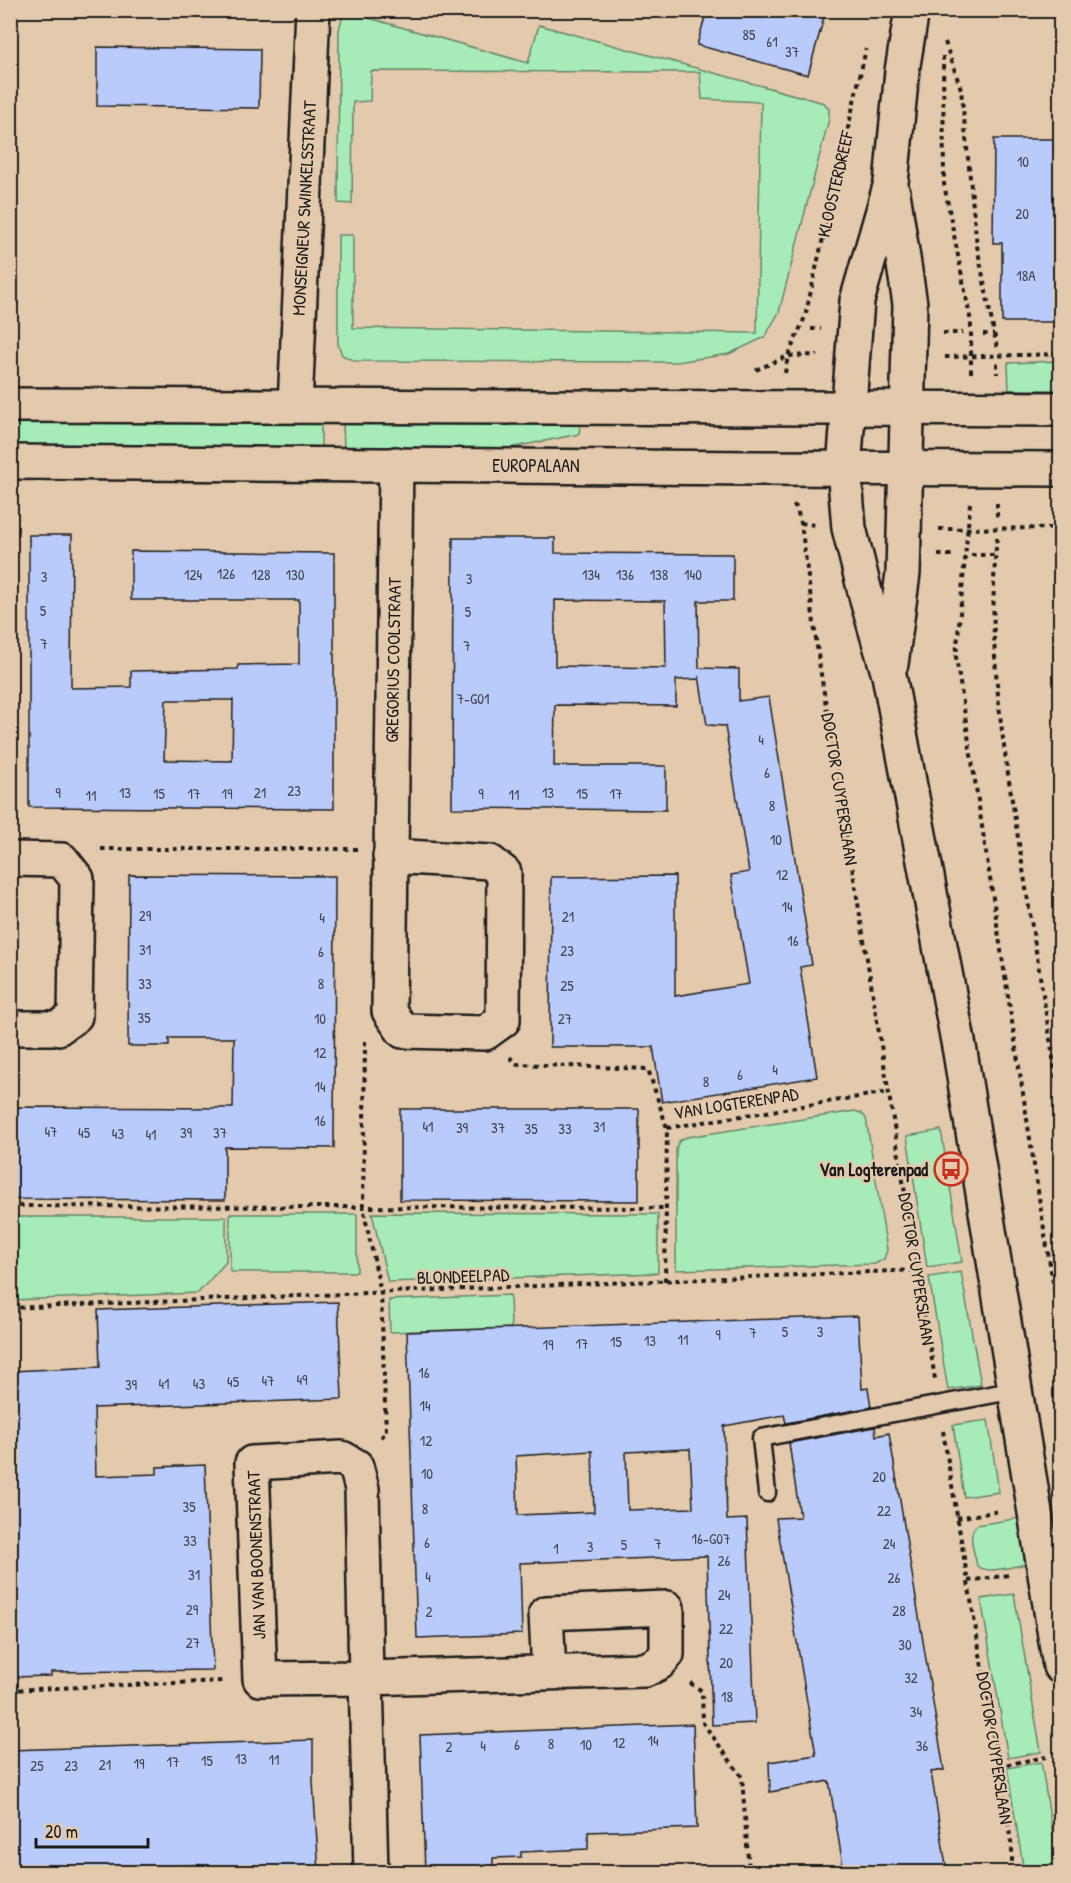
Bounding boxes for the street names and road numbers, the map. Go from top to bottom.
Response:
street label: MONSEIGNEUR SWINKELSSTRAAT [286,99,322,316]
street label: KLOOSTERDREEF [811,127,860,240]
street label: EUROPALAAN [492,453,580,478]
street label: GREGORIUS COOLSTRAAT [379,576,407,743]
street label: DOCTOR CUYPERSLAAN [816,711,864,867]
street label: VAN LOGTERENPAD [672,1081,801,1125]
street label: DOCTOR CUYPERSLAAN [893,1191,941,1347]
street label: BLONDEELPAD [416,1262,510,1290]
street label: JAN VAN BOONENSTRAAT [241,1470,271,1640]
street label: DOCTOR CUYPERSLAAN [971,1670,1019,1826]

